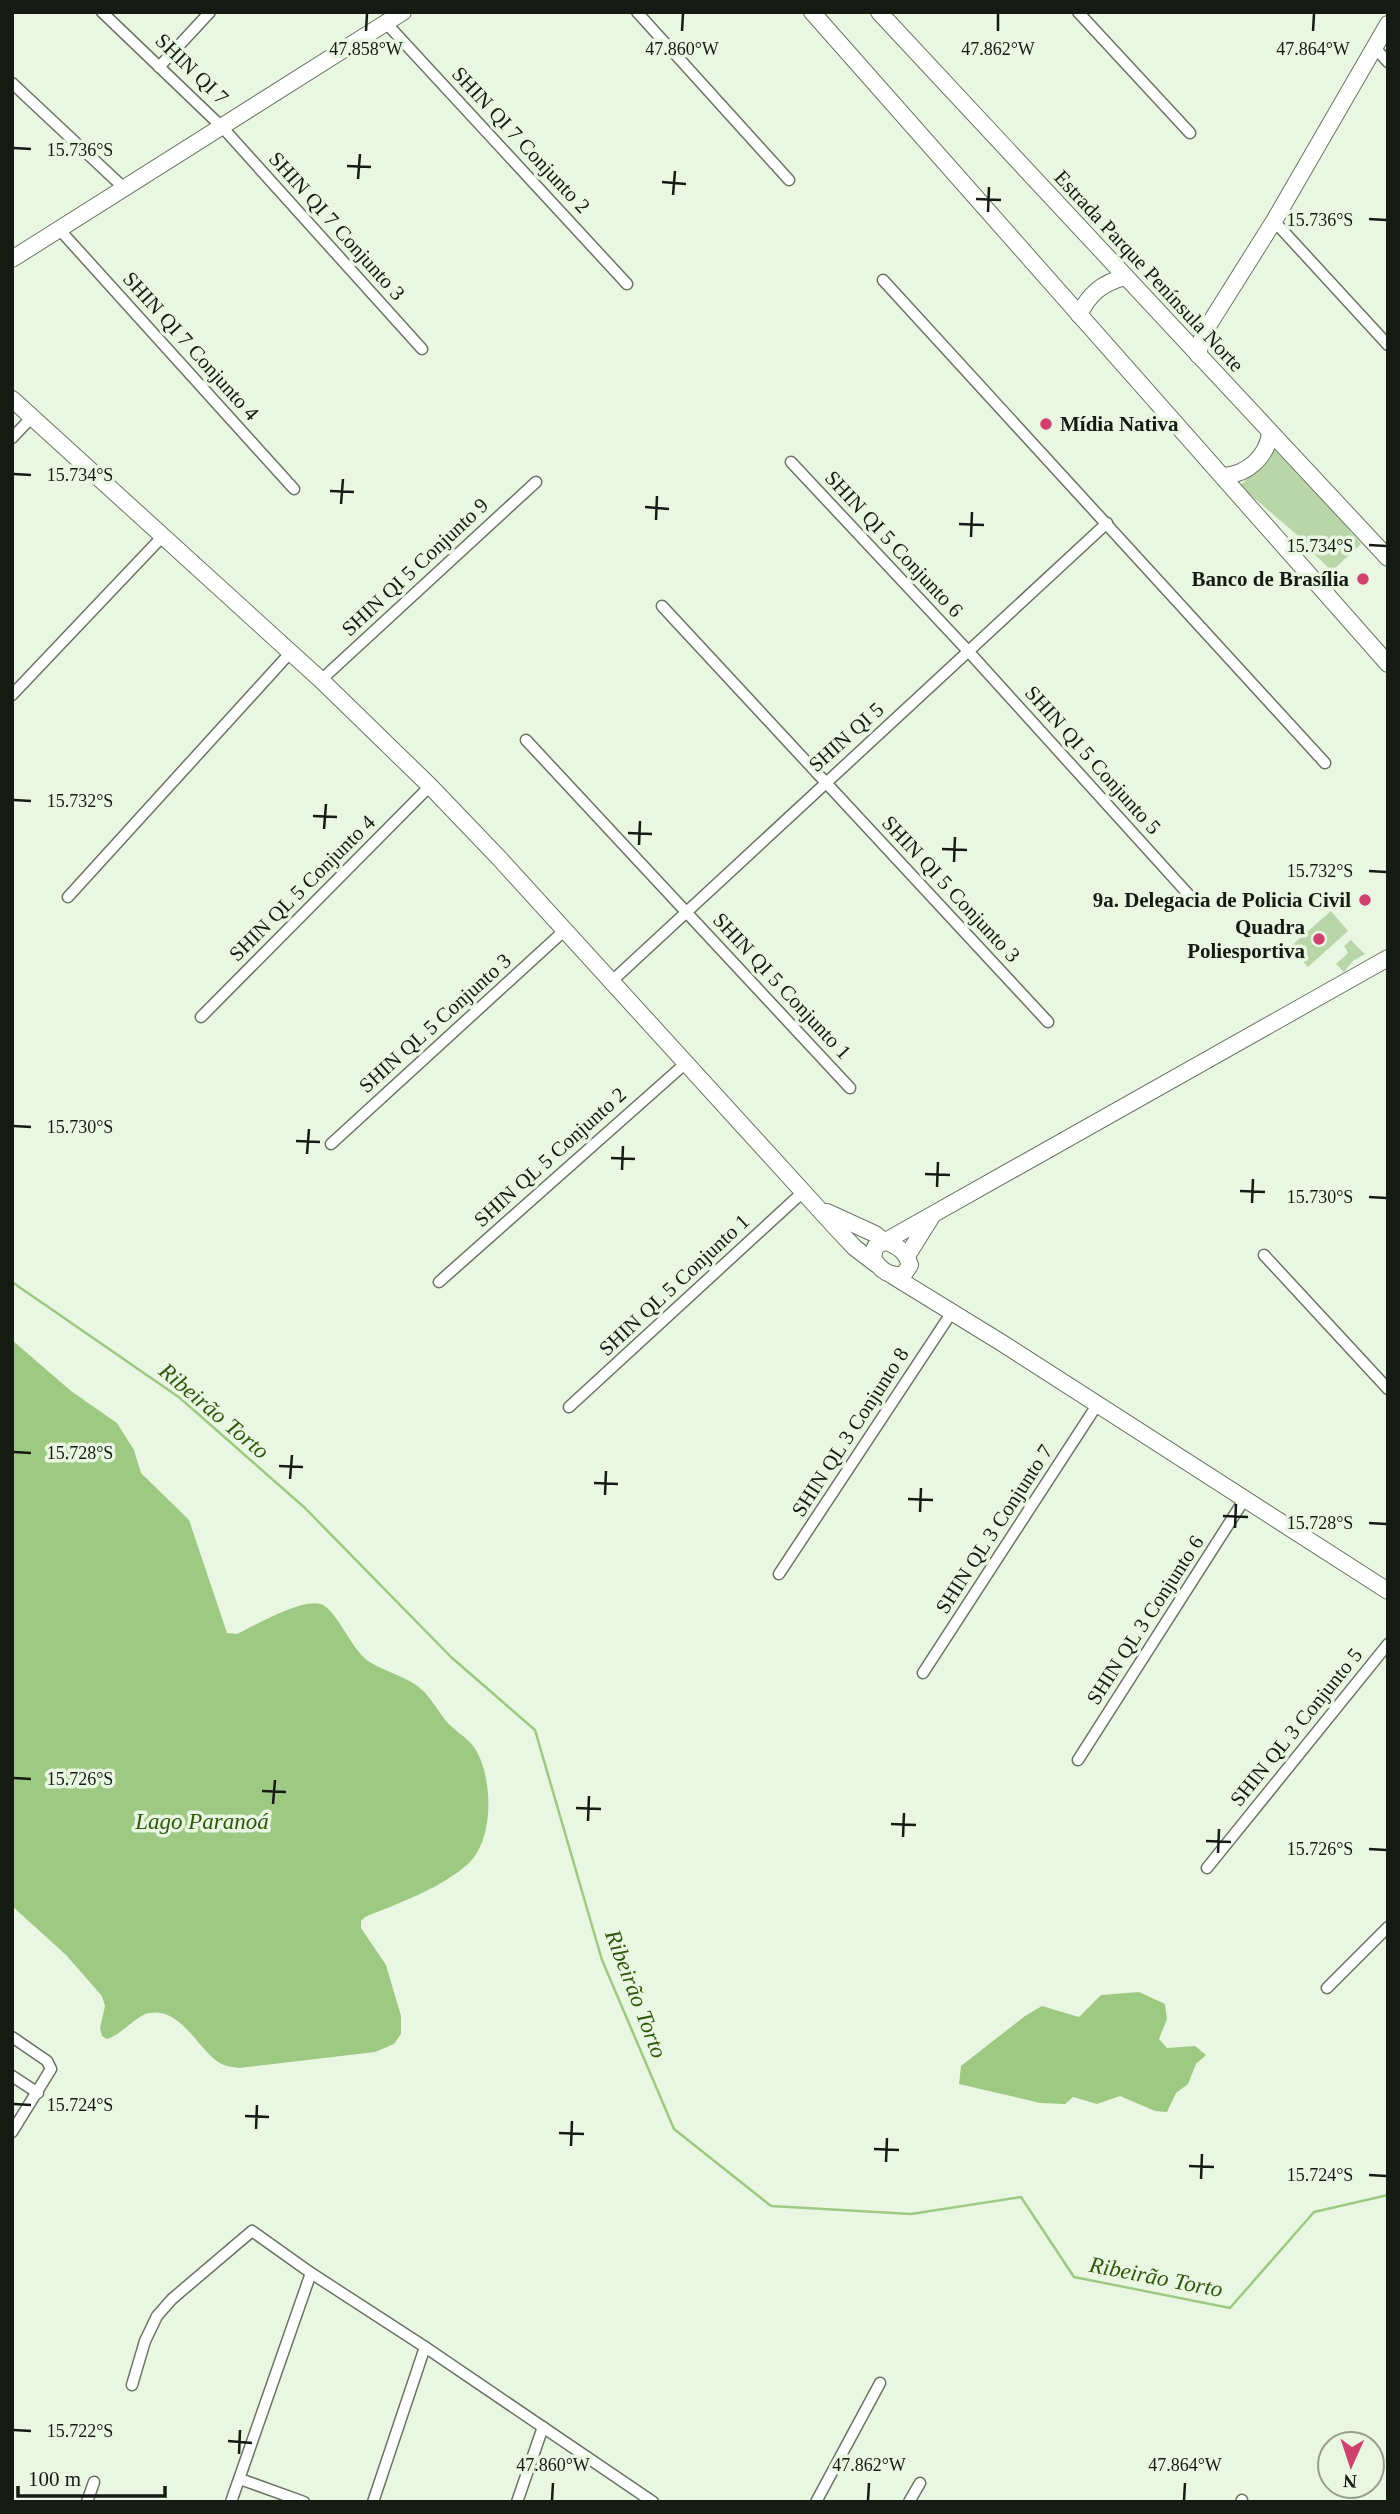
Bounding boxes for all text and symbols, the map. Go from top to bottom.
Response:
street label: SHIN QI 7 [151,28,233,110]
text: 47.858°W [329,39,403,59]
text: 47.860°W [645,39,719,59]
text: 47.862°W [961,39,1035,59]
text: 47.864°W [1276,39,1350,59]
street label: SHIN QI 7 Conjunto 2 [447,62,595,218]
text: 15.736°S [47,140,113,160]
street label: SHIN QI 7 Conjunto 3 [264,147,410,305]
street label: Estrada Parque Península Norte [1049,165,1249,377]
text: 15.736°S [1287,210,1353,230]
street label: SHIN QI 7 Conjunto 4 [118,267,264,425]
place label: Mídia Nativa [1060,412,1179,436]
marker: Mídia Nativa [1038,416,1054,432]
text: 15.734°S [47,465,113,485]
street label: SHIN QI 5 Conjunto 6 [820,466,968,622]
street label: SHIN QI 5 Conjunto 9 [337,493,493,641]
text: 15.734°S [1287,536,1353,556]
place label: Banco de Brasília [1191,567,1349,591]
marker: Banco de Brasília [1355,571,1371,587]
street label: SHIN QI 5 Conjunto 5 [1020,681,1166,839]
street label: SHIN QI 5 [804,697,888,777]
text: 15.732°S [47,791,113,811]
street label: SHIN QL 5 Conjunto 4 [224,810,380,966]
street label: SHIN QI 5 Conjunto 3 [877,811,1025,967]
text: 15.732°S [1287,861,1353,881]
place label: 9a. Delegacia de Policia Civil [1093,888,1351,912]
marker: 9a. Delegacia de Policia Civil [1357,892,1373,908]
street label: SHIN QI 5 Conjunto 1 [708,908,856,1064]
place label: Quadra Poliesportiva [1187,915,1305,963]
marker: Quadra Poliesportiva [1311,931,1327,947]
street label: SHIN QL 5 Conjunto 3 [354,948,516,1098]
street label: SHIN QL 5 Conjunto 2 [469,1082,631,1232]
text: 15.730°S [47,1117,113,1137]
text: 15.730°S [1287,1187,1353,1207]
street label: SHIN QL 5 Conjunto 1 [594,1209,754,1361]
street label: SHIN QL 3 Conjunto 8 [786,1343,914,1521]
water label: Ribeirão Torto [153,1357,274,1464]
street label: SHIN QL 3 Conjunto 7 [930,1440,1058,1618]
text: 15.728°S [47,1443,113,1463]
text: 15.728°S [1287,1513,1353,1533]
street label: SHIN QL 3 Conjunto 6 [1081,1531,1209,1709]
street label: SHIN QL 3 Conjunto 5 [1225,1643,1367,1811]
text: 15.726°S [47,1769,113,1789]
water label: Lago Paranoá [134,1809,269,1834]
text: 15.726°S [1287,1839,1353,1859]
water label: Ribeirão Torto [600,1925,672,2062]
text: 15.724°S [47,2095,113,2115]
text: 15.724°S [1287,2165,1353,2185]
water label: Ribeirão Torto [1086,2252,1225,2302]
text: 15.722°S [47,2421,113,2441]
north arrow [1316,2430,1386,2500]
scale bar [18,2454,164,2498]
text: 47.860°W [516,2455,590,2475]
text: 47.862°W [832,2455,906,2475]
text: 47.864°W [1148,2455,1222,2475]
text: 100 m [28,2467,81,2491]
text: N [1342,2471,1358,2492]

